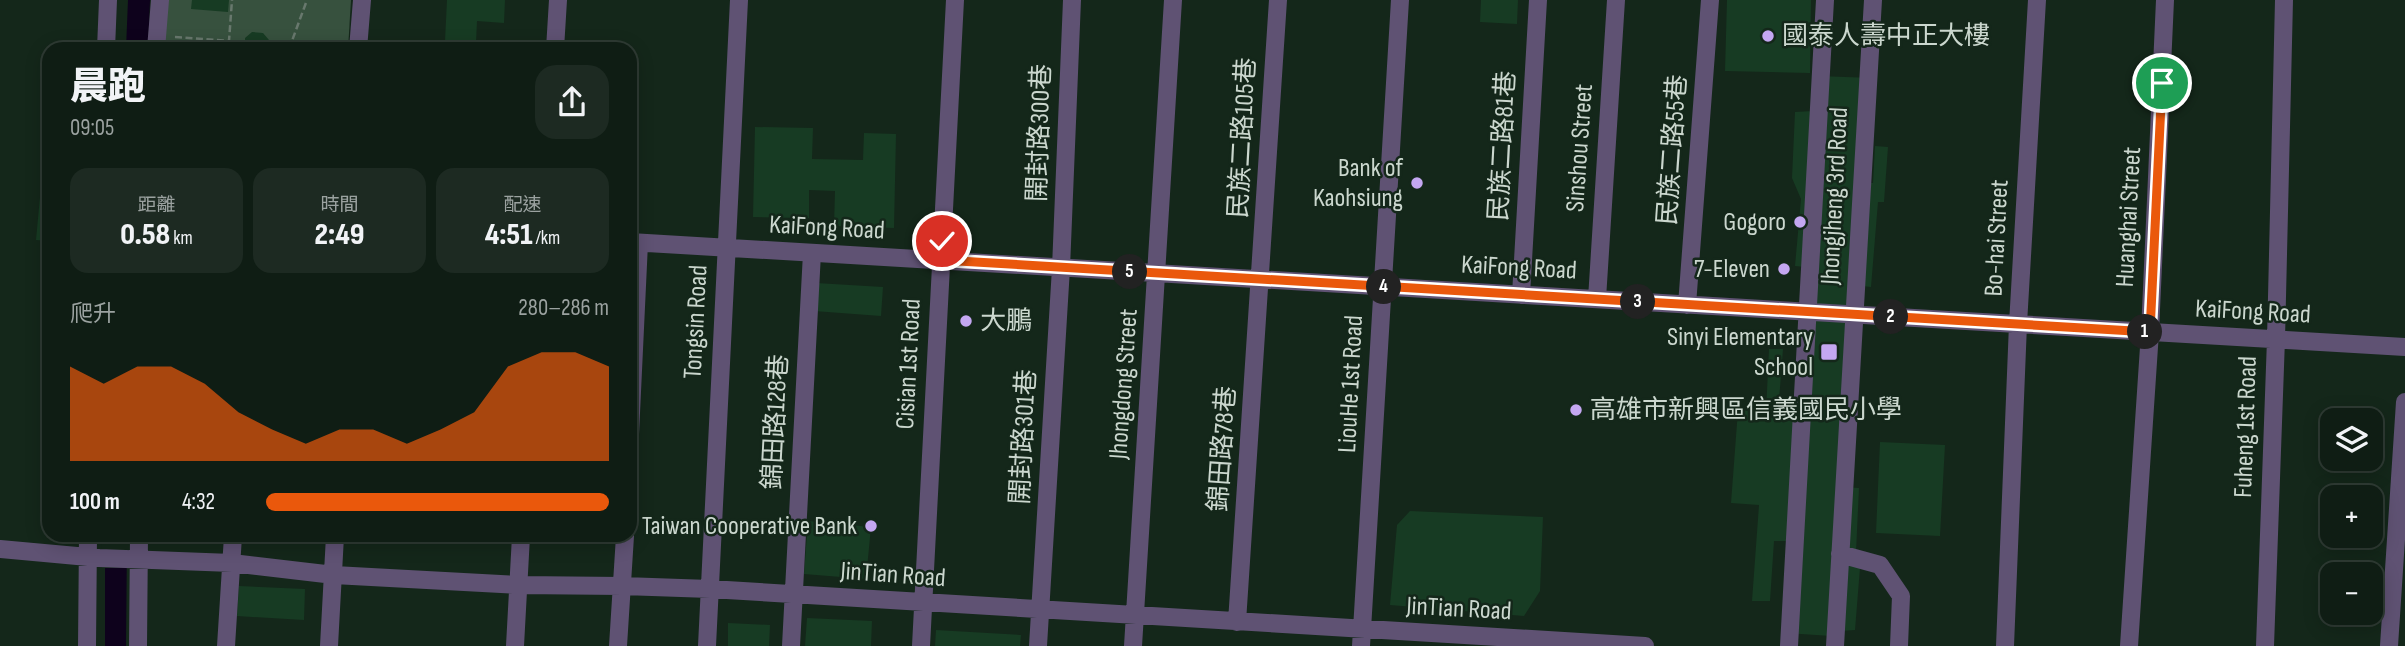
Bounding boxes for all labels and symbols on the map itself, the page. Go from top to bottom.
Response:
place label: 國泰人壽中正大樓 [1782,21,1990,52]
marker: 國泰人壽中正大樓 [1760,28,1776,44]
pin [2132,53,2192,113]
street label: 民族二路105巷 [1223,57,1263,219]
street label: 開封路300巷 [1022,63,1058,203]
street label: 民族二路81巷 [1484,70,1522,222]
street label: 民族二路55巷 [1652,74,1694,226]
street label: Sinshou Street [1560,83,1600,213]
street label: Jhongjheng 3rd Road [1815,107,1855,286]
street label: Huanghai Street [2110,146,2148,288]
place label: Bank of Kaohsiung [1313,153,1403,214]
marker: Bank of Kaohsiung [1409,175,1425,191]
street label: Bo-hai Street [1978,179,2016,297]
place label: Gogoro [1723,207,1786,238]
street label: KaiFong Road [768,209,886,247]
pin [912,211,972,271]
marker: Gogoro [1792,214,1808,230]
street label: KaiFong Road [1460,249,1578,287]
pin: 5 [1112,254,1148,290]
place label: 7-Eleven [1694,254,1770,285]
marker: 7-Eleven [1776,261,1792,277]
street label: Tongsin Road [678,264,714,380]
pin: 4 [1366,270,1402,304]
pin: 3 [1620,284,1656,320]
street label: KaiFong Road [2194,293,2312,331]
street label: Cisian 1st Road [890,298,928,430]
pin: 2 [1874,300,1909,334]
place label: 大鵬 [980,306,1032,337]
street label: Jhongdong Street [1103,308,1145,461]
marker: 大鵬 [958,313,974,329]
street label: LiouHe 1st Road [1332,314,1370,454]
pin: 1 [2128,314,2162,350]
place label: Sinyi Elementary School [1667,322,1813,383]
marker: Sinyi Elementary School [1819,342,1839,362]
street label: 錦田路128巷 [757,354,795,490]
street label: Fuheng 1st Road [2228,356,2264,498]
street label: 開封路301巷 [1005,368,1043,506]
street label: 錦田路78巷 [1203,385,1243,513]
place label: 高雄市新興區信義國民小學 [1590,395,1902,426]
marker: 高雄市新興區信義國民小學 [1568,402,1584,418]
place label: Taiwan Cooperative Bank [642,511,857,542]
marker: Taiwan Cooperative Bank [863,518,879,534]
street label: JinTian Road [838,556,947,594]
street label: JinTian Road [1405,591,1512,627]

